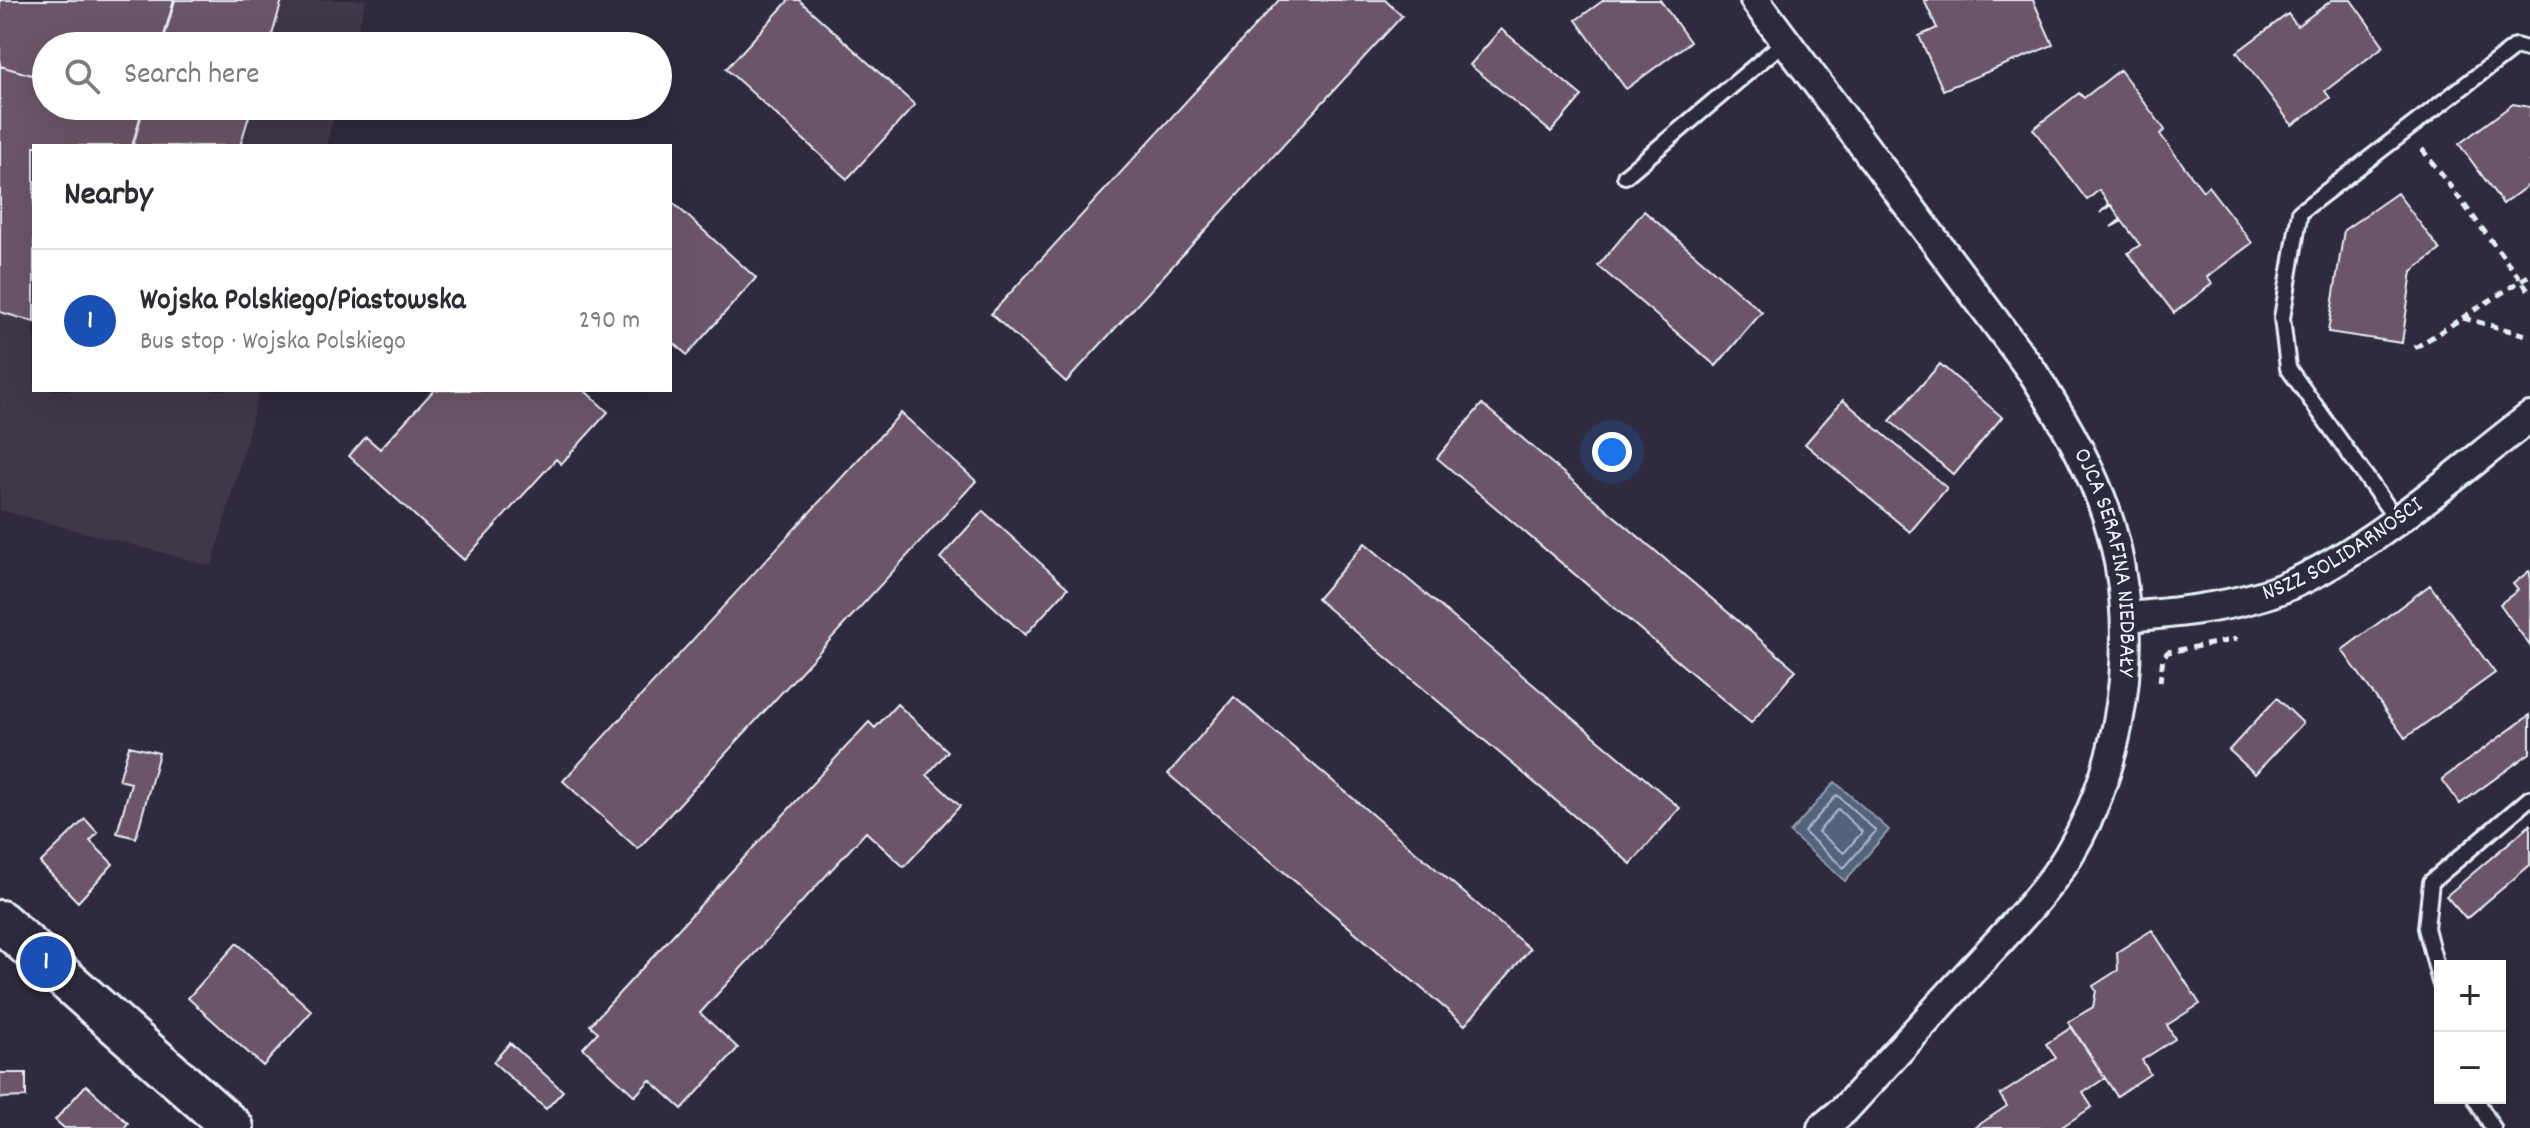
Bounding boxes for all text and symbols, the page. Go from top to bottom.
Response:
search box [32,32,672,120]
icon: search [60,54,104,98]
text: Search here [124,55,260,98]
text: Nearby [64,172,153,221]
text: Wojska Polskiego/Piastowska [140,281,466,324]
text: 1 [87,303,93,340]
text: 290 m [579,303,640,340]
text: Bus stop · Wojska Polskiego [140,324,406,361]
your location [1592,432,1632,472]
street label: OJCA SERAFINA NIEDBAŁY [2064,443,2143,679]
street label: NSZZ SOLIDARNOŚCI [2258,489,2431,611]
pin: 1 [20,932,72,992]
map controls [2434,960,2506,1104]
button: + [2434,960,2506,1032]
button: − [2434,1032,2506,1104]

